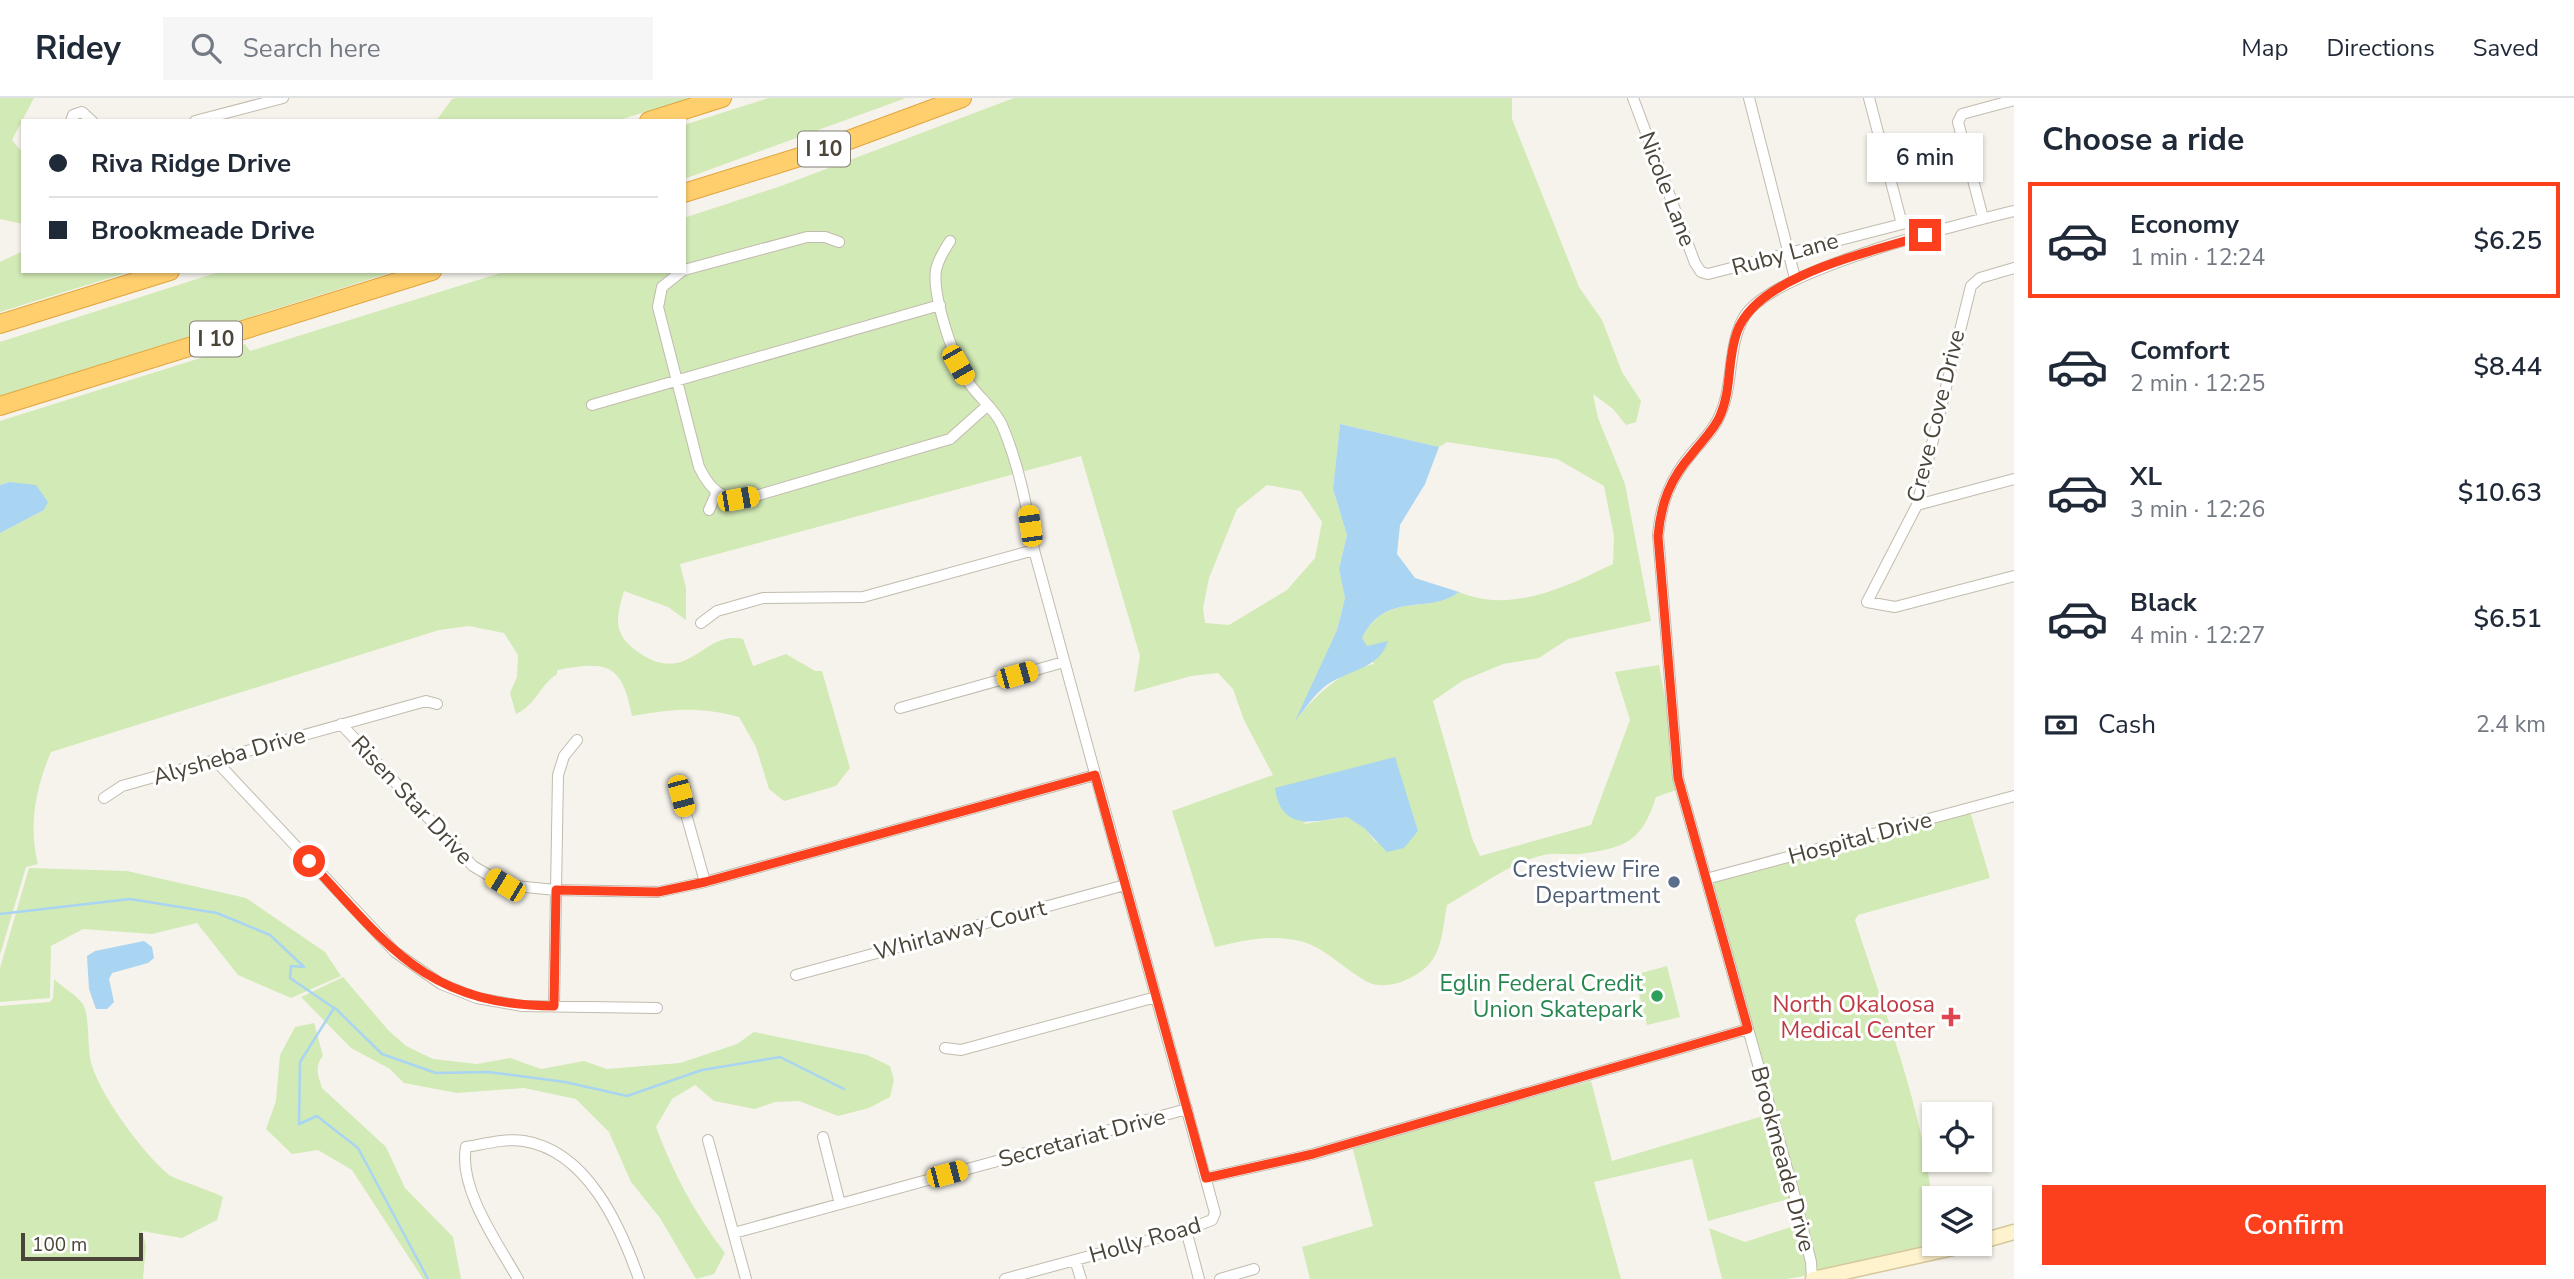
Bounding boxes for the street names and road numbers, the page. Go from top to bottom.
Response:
street label: Nicole Lane [1631,127,1703,251]
road number: I 10 [798,132,850,166]
street label: Ruby Lane [1728,225,1842,283]
road number: I 10 [190,322,242,356]
street label: Creve Cove Drive [1900,326,1972,506]
street label: Alysheba Drive [149,719,309,793]
street label: Risen Star Drive [344,729,480,871]
street label: Hospital Drive [1785,804,1935,872]
street label: Whirlaway Court [870,892,1050,968]
street label: Brookmeade Drive [1743,1063,1823,1255]
street label: Secretariat Drive [995,1101,1169,1175]
street label: Holly Road [1086,1209,1204,1271]

